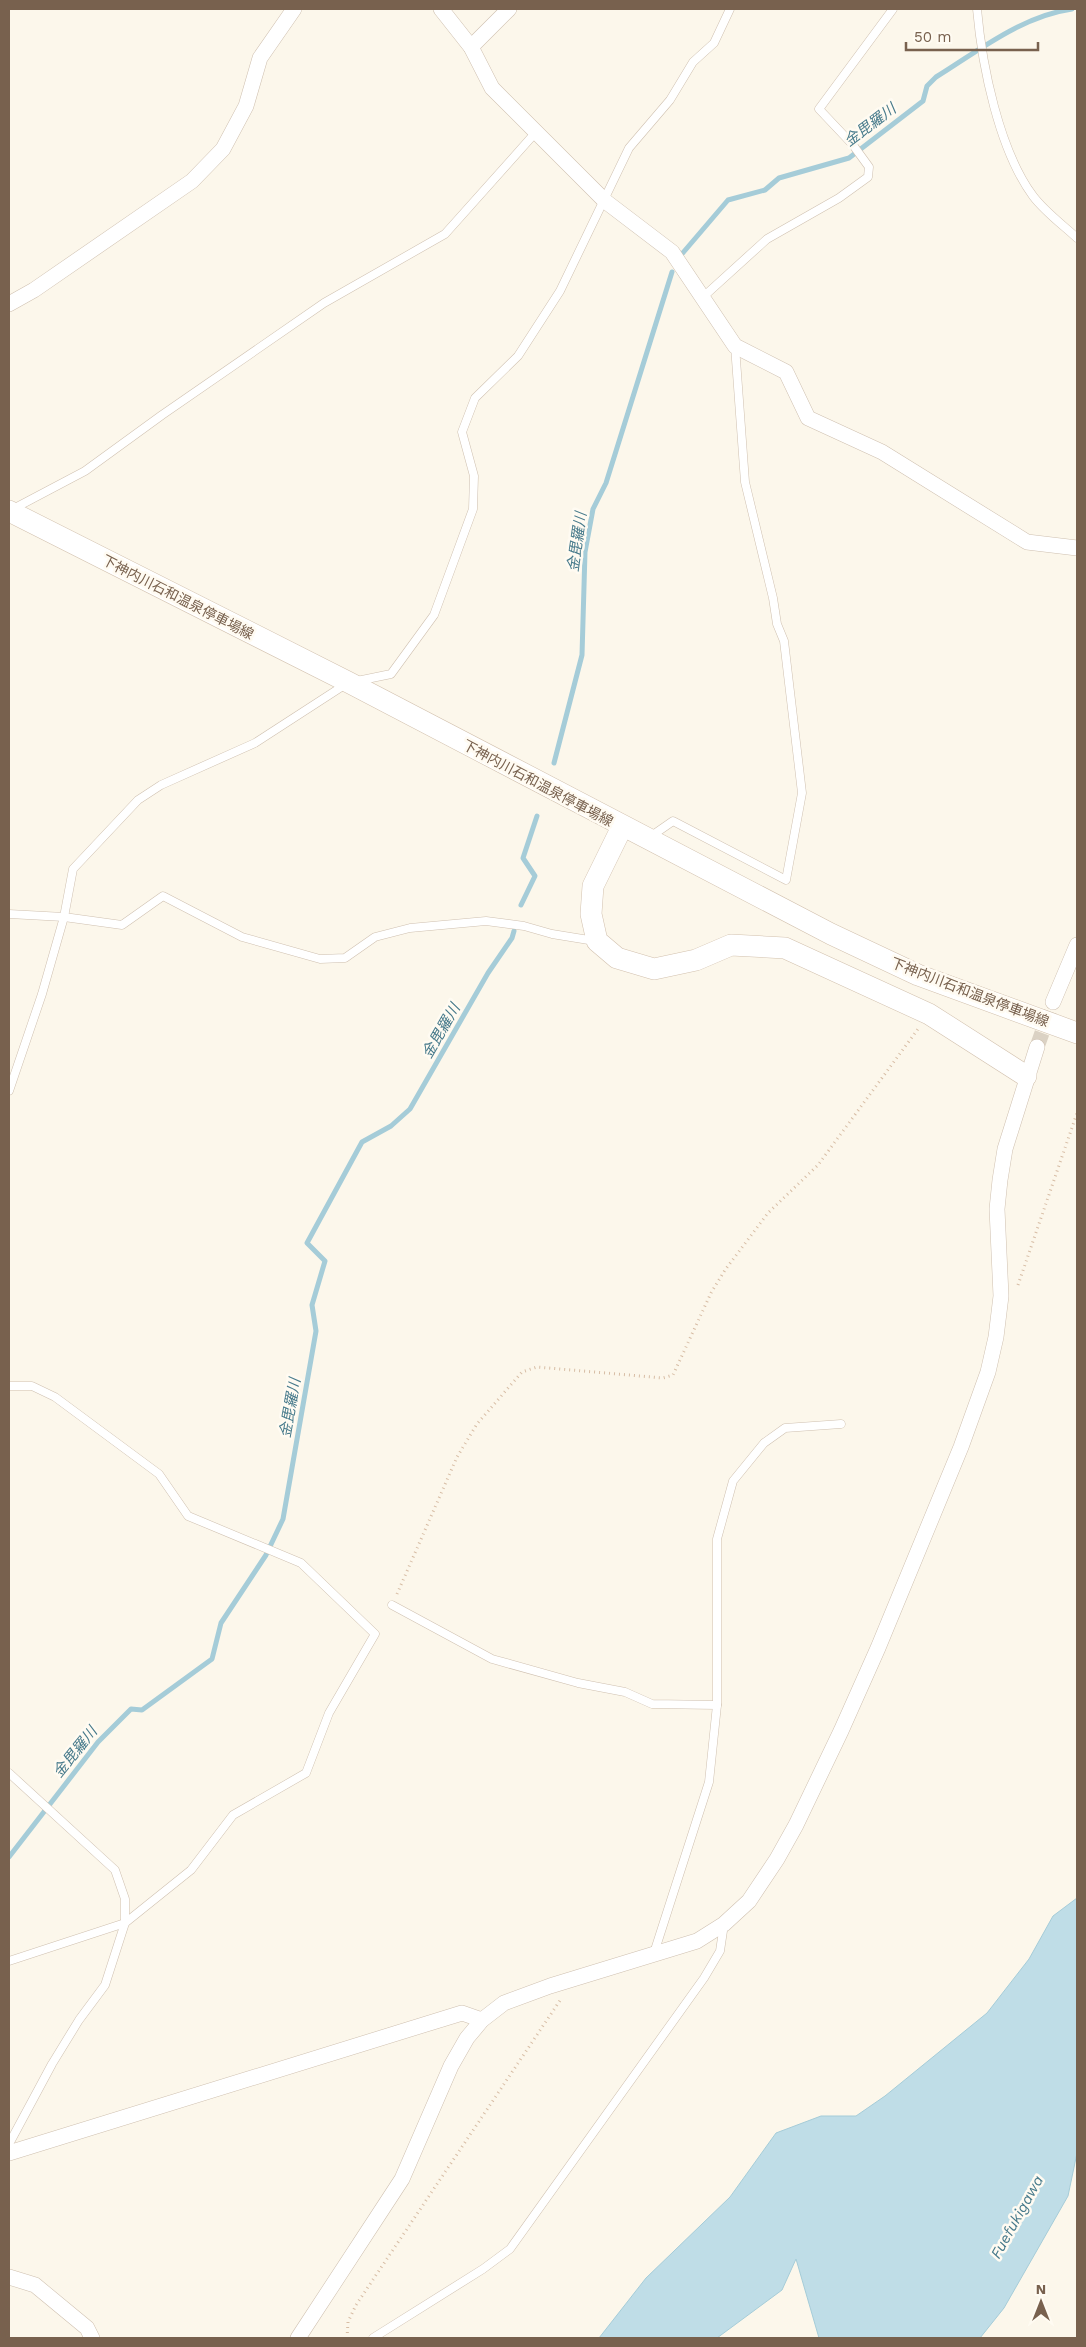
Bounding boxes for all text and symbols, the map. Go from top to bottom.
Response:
scale bar [906,20,1038,52]
text: 50 m [914,28,951,46]
water label: 金毘羅川 [841,99,901,150]
water label: 金毘羅川 [564,509,590,573]
street label: 下神内川石和温泉停車場線 [100,552,256,642]
street label: 下神内川石和温泉停車場線 [460,737,616,829]
street label: 下神内川石和温泉停車場線 [889,954,1051,1030]
water label: 金毘羅川 [418,999,465,1061]
water label: 金毘羅川 [276,1375,304,1439]
water label: 金毘羅川 [49,1721,102,1781]
water label: Fuefukigawa [987,2172,1047,2262]
north arrow [1016,2277,1066,2327]
text: N [1036,2281,1046,2297]

